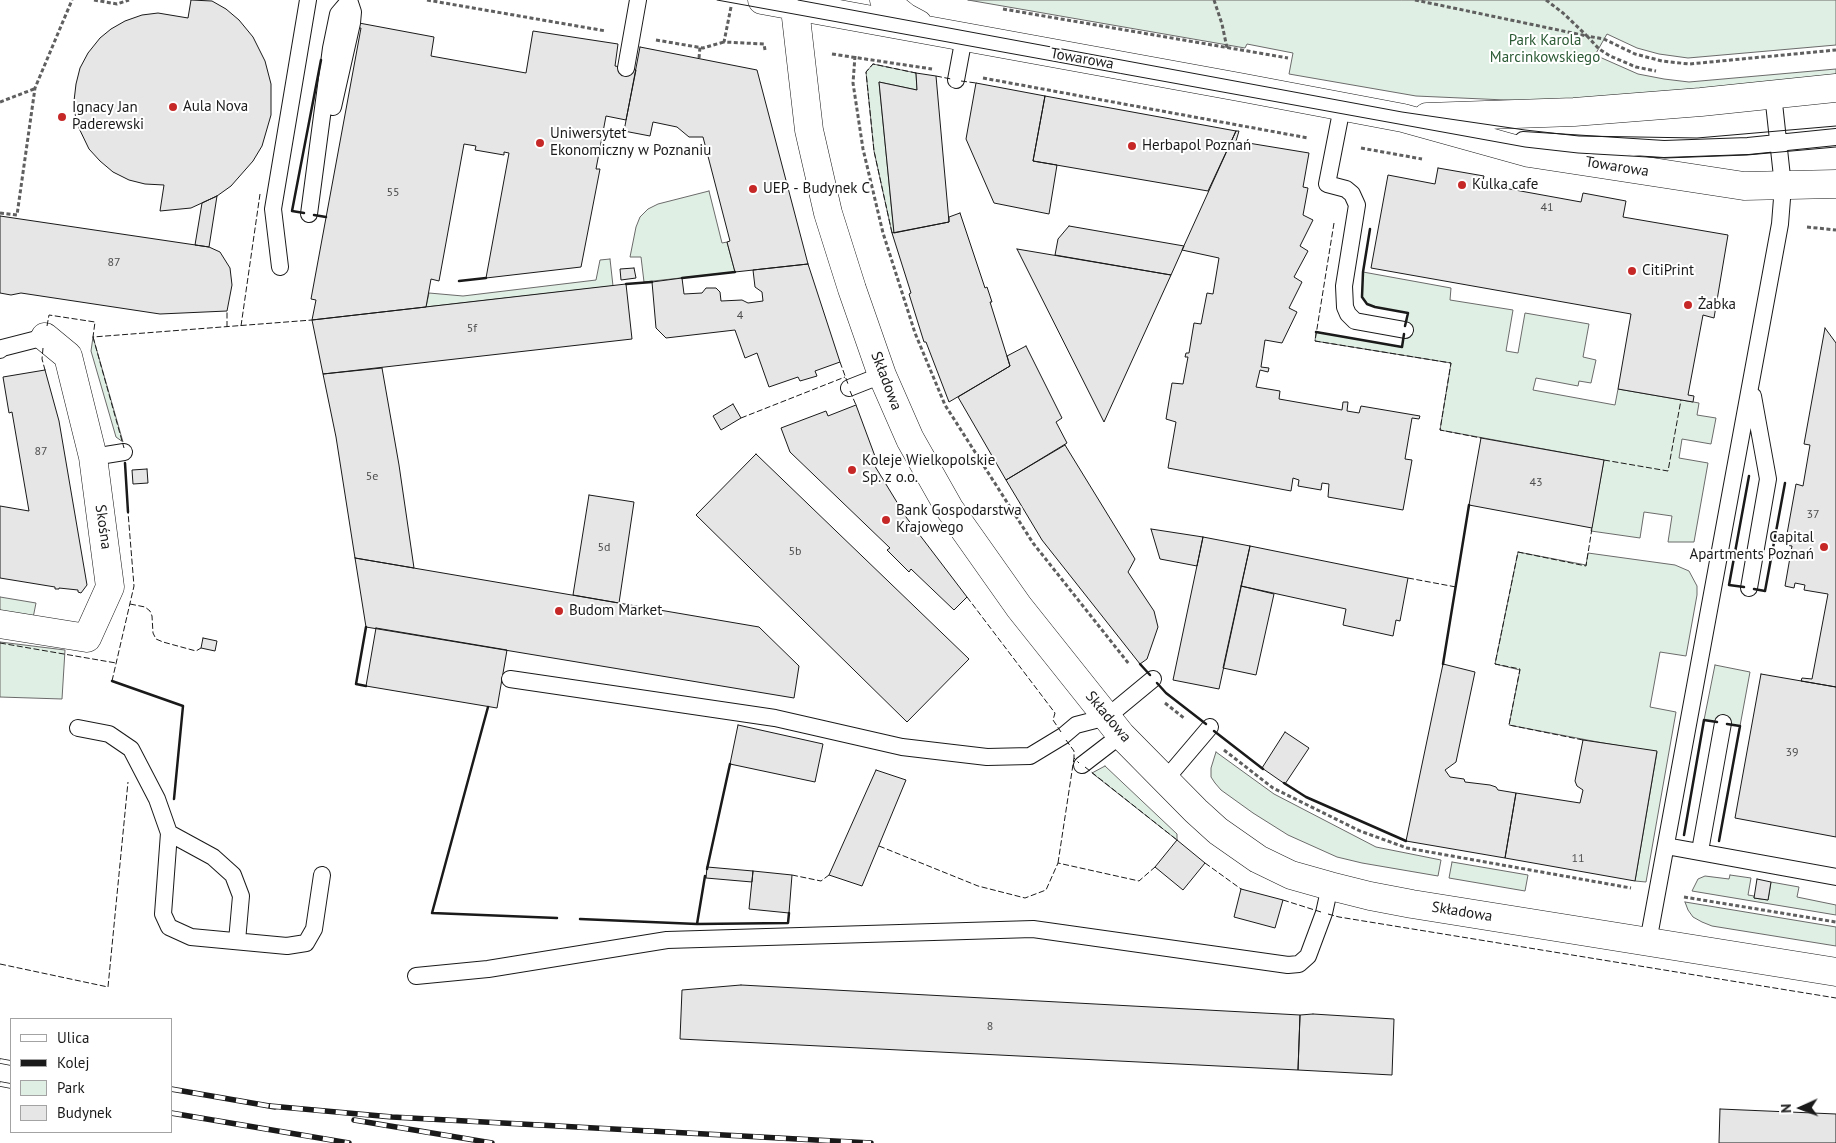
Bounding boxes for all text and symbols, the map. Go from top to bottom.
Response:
park label: Park Karola Marcinkowskiego [1490,32,1600,67]
street label: Towarowa [1049,45,1115,73]
place label: Aula Nova [183,98,248,116]
place label: Ignacy Jan Paderewski [72,99,144,134]
marker: Aula Nova [167,101,179,113]
marker: Ignacy Jan Paderewski [56,111,68,123]
place label: Uniwersytet Ekonomiczny w Poznaniu [550,125,711,160]
marker: Uniwersytet Ekonomiczny w Poznaniu [534,137,546,149]
place label: Herbapol Poznań [1142,137,1251,155]
marker: Herbapol Poznań [1126,140,1138,152]
street label: Towarowa [1584,153,1650,181]
place label: Kulka cafe [1472,176,1538,194]
marker: Kulka cafe [1456,179,1468,191]
place label: UEP - Budynek C [763,180,870,198]
marker: UEP - Budynek C [747,183,759,195]
house number: 55 [386,186,400,200]
house number: 41 [1540,201,1554,215]
house number: 87 [107,256,121,270]
place label: CitiPrint [1642,262,1694,280]
marker: CitiPrint [1626,265,1638,277]
place label: Żabka [1698,296,1736,314]
marker: Żabka [1682,299,1694,311]
house number: 4 [737,309,743,323]
house number: 5f [467,322,477,336]
street label: Składowa [867,349,905,413]
house number: 87 [34,445,48,459]
place label: Koleje Wielkopolskie Sp. z o.o. [862,452,995,487]
marker: Koleje Wielkopolskie Sp. z o.o. [846,464,858,476]
house number: 5e [366,470,378,484]
house number: 43 [1529,476,1543,490]
place label: Bank Gospodarstwa Krajowego [896,502,1022,537]
street label: Skośna [91,503,115,551]
house number: 37 [1806,508,1820,522]
marker: Bank Gospodarstwa Krajowego [880,514,892,526]
place label: Capital Apartments Poznań [1689,529,1814,564]
house number: 5d [598,541,610,555]
marker: Capital Apartments Poznań [1818,541,1830,553]
house number: 5b [788,545,802,559]
place label: Budom Market [569,602,662,620]
marker: Budom Market [553,605,565,617]
street label: Składowa [1081,688,1135,746]
house number: 39 [1785,746,1799,760]
house number: 11 [1571,852,1585,866]
street label: Składowa [1430,898,1494,926]
legend [10,1018,172,1133]
house number: 8 [987,1020,993,1034]
text: Ulica [57,1028,89,1047]
text: Kolej [57,1053,89,1072]
text: Park [57,1078,85,1097]
north arrow [1776,1083,1826,1133]
text: Budynek [57,1103,112,1122]
text: N [1777,1104,1795,1113]

